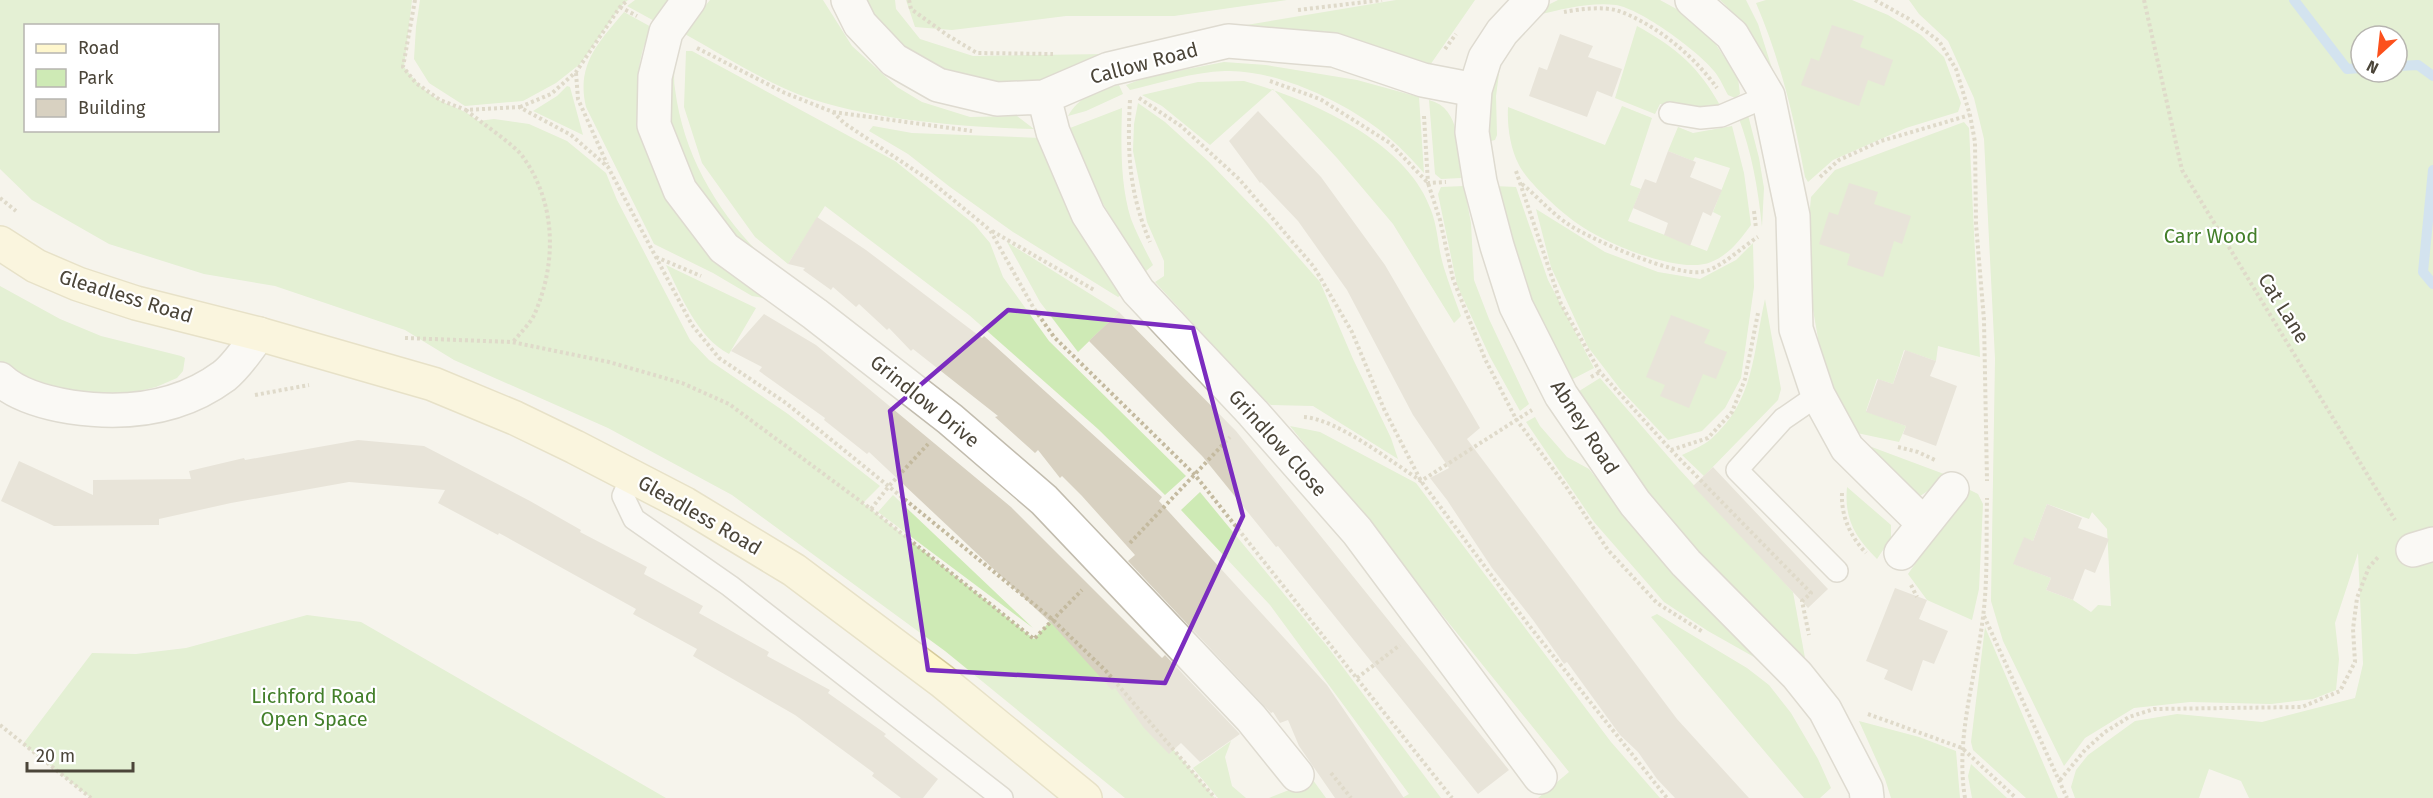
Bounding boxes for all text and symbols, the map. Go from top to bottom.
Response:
legend [24,24,219,132]
north arrow [2349,24,2409,84]
text: Road [78,37,120,59]
street label: Callow Road [1087,37,1201,89]
text: N [2363,56,2381,78]
text: Park [78,67,114,89]
text: Building [78,97,146,119]
park label: Carr Wood [2164,224,2258,248]
street label: Gleadless Road [56,264,196,328]
street label: Cat Lane [2253,269,2315,347]
street label: Grindlow Drive [866,350,984,452]
street label: Abney Road [1546,376,1624,478]
street label: Grindlow Close [1224,385,1332,501]
street label: Gleadless Road [634,470,766,560]
park label: Lichford Road Open Space [251,684,377,731]
scale bar [27,735,134,773]
text: 20 m [36,745,75,767]

